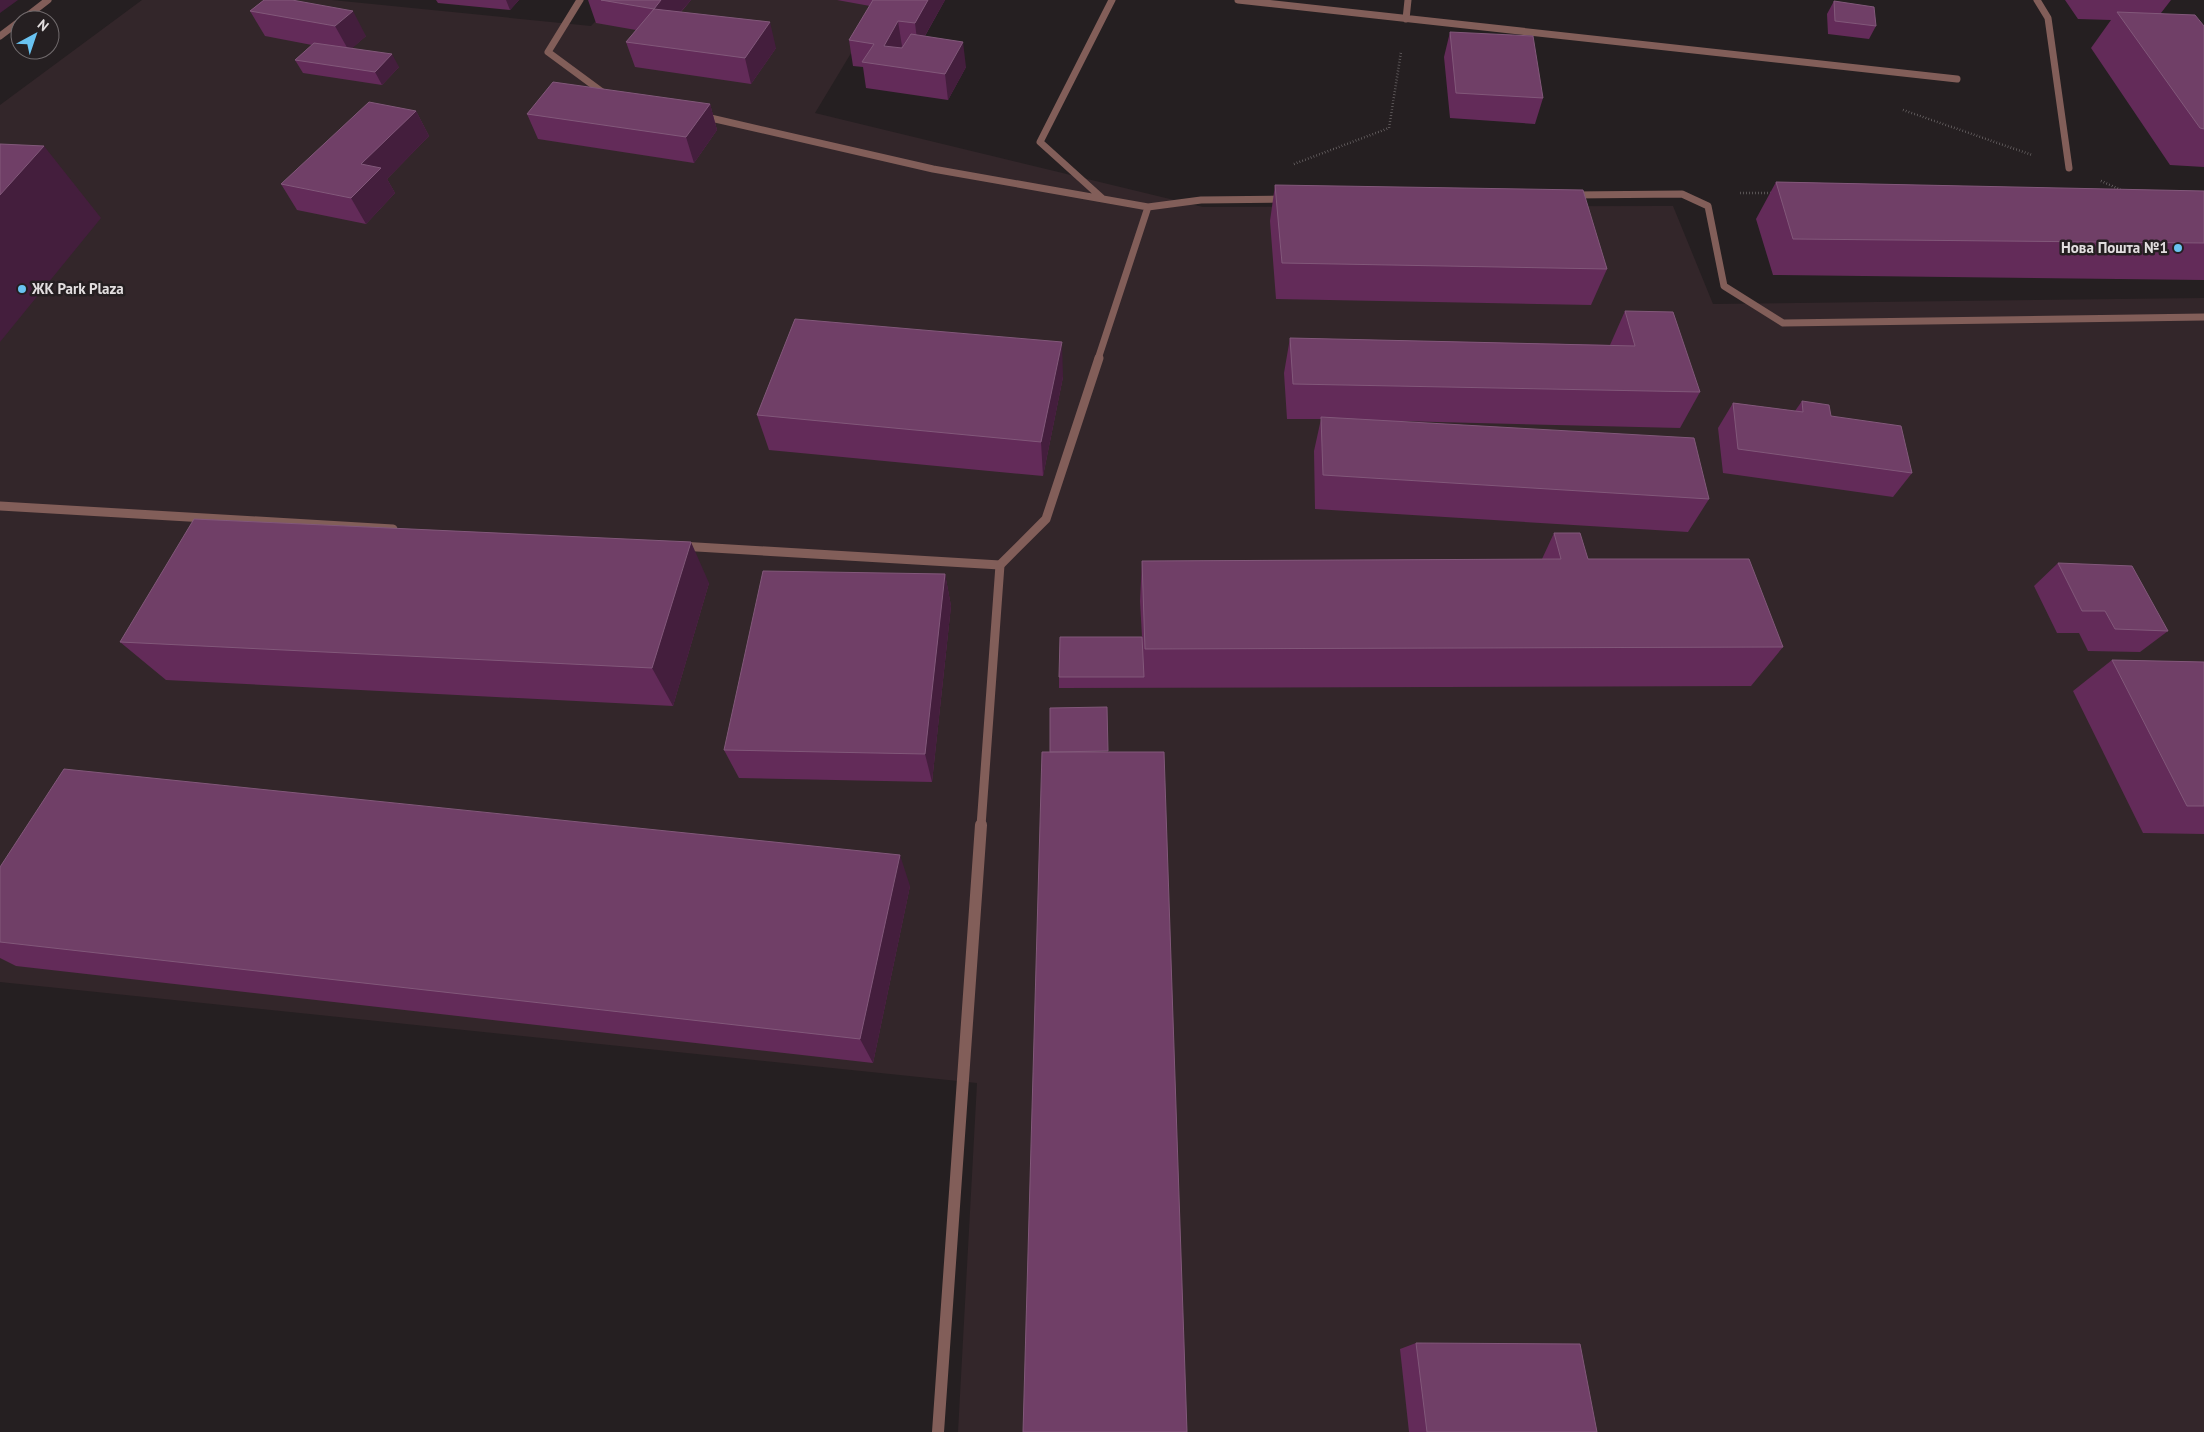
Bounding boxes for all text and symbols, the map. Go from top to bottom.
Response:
north arrow [10,10,60,60]
text: N [34,15,53,35]
place label: Нова Пошта №1 [2061,238,2168,257]
marker: Нова Пошта №1 [2172,242,2184,254]
place label: ЖК Park Plaza [31,279,124,298]
marker: ЖК Park Plaza [16,283,28,295]

